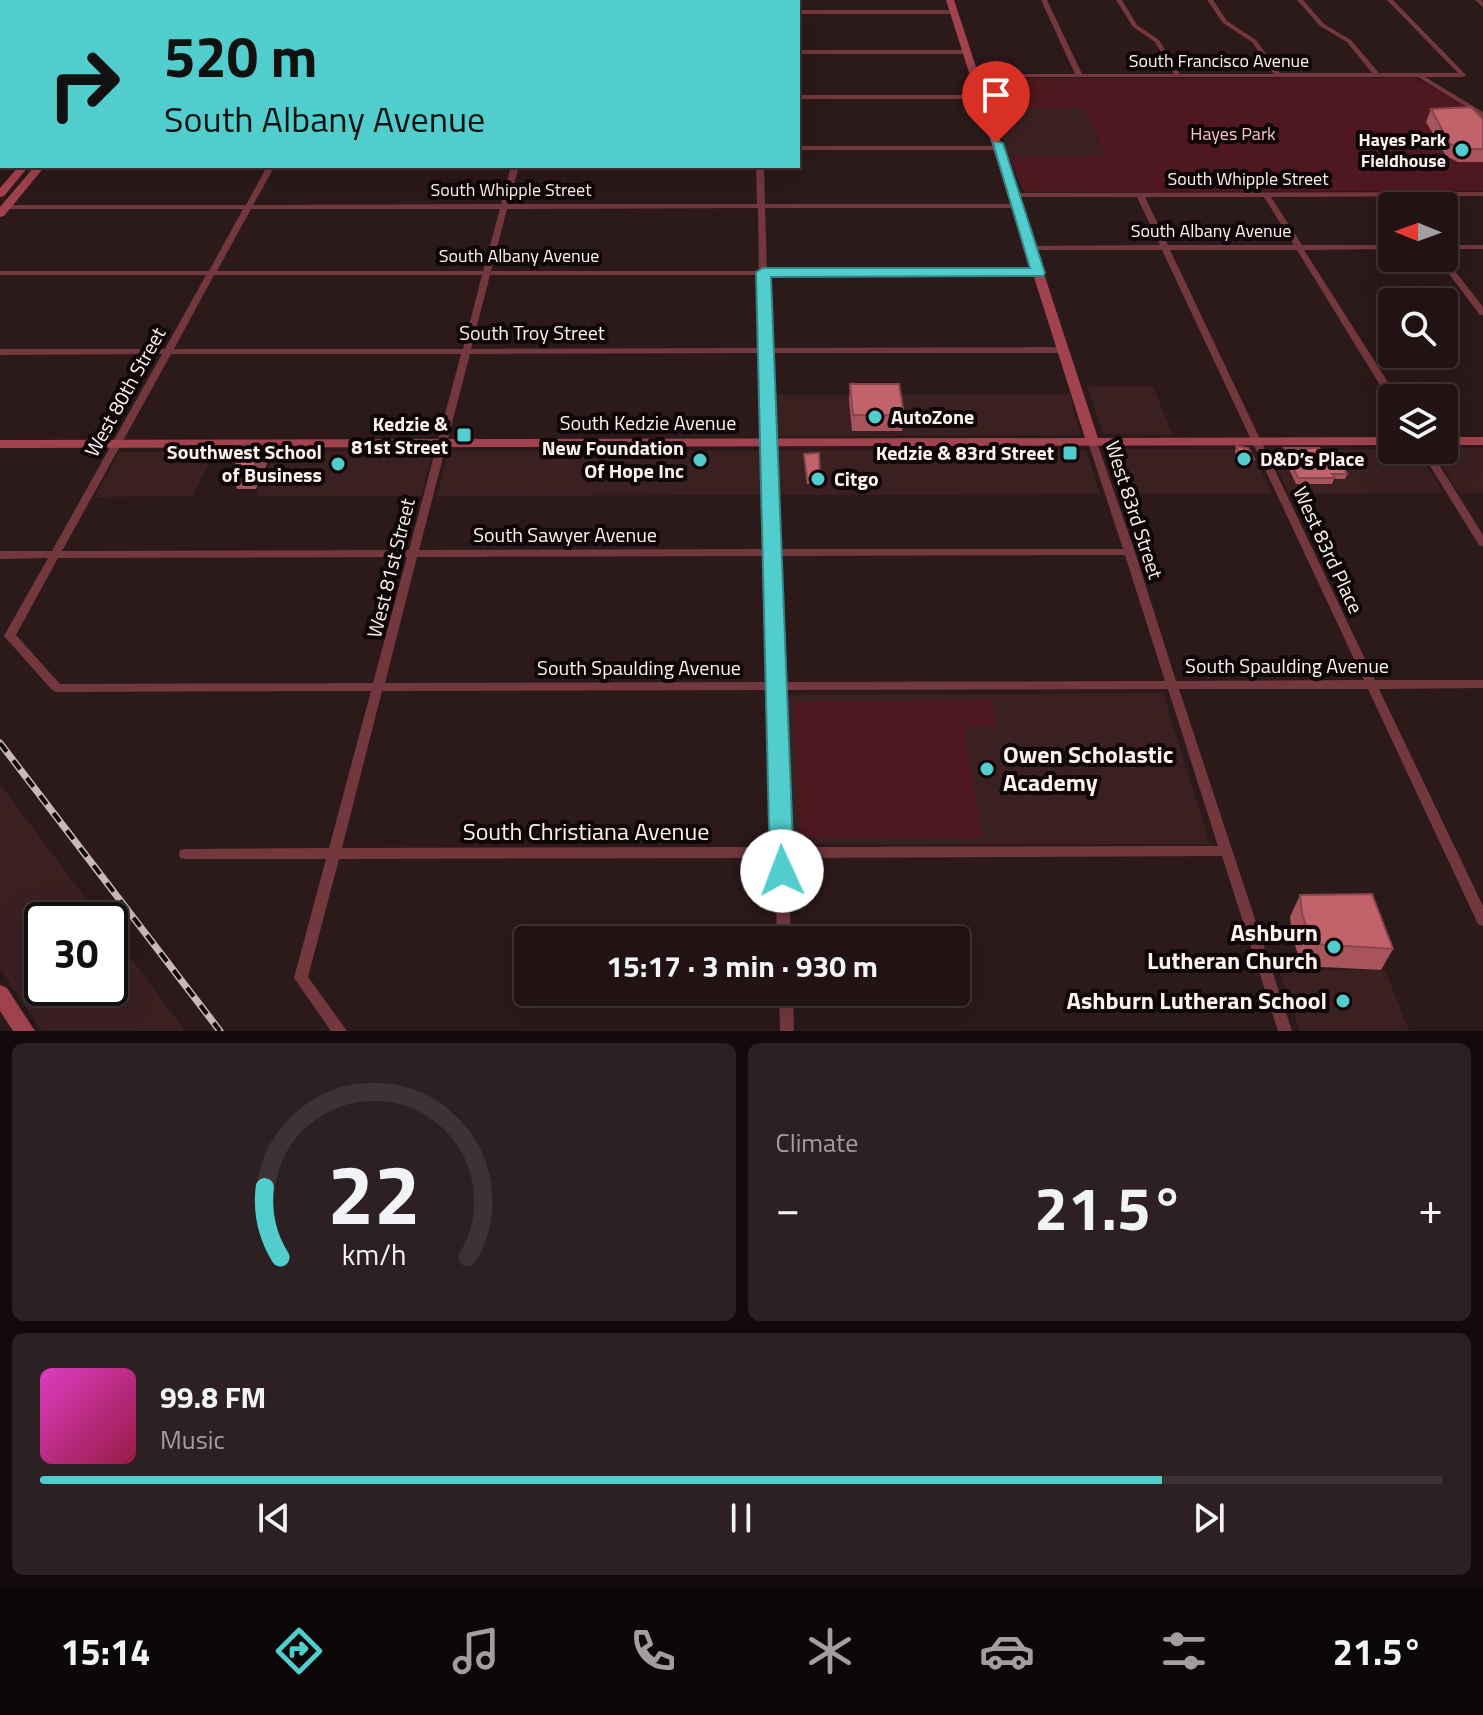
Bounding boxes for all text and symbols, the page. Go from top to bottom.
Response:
text: 520 m [164,14,317,99]
icon: right [32,32,136,136]
street label: South Francisco Avenue [1129,47,1309,74]
pin [962,61,1030,143]
icon: arrive [974,73,1018,117]
text: South Albany Avenue [164,91,485,146]
park label: Hayes Park [1190,120,1276,147]
place label: Hayes Park Fieldhouse [1359,126,1447,174]
marker: Hayes Park Fieldhouse [1453,141,1471,159]
street label: South Whipple Street [1168,165,1329,192]
street label: South Whipple Street [431,176,592,203]
north arrow [1378,192,1458,272]
map controls [1378,192,1458,464]
street label: South Albany Avenue [1131,217,1291,244]
street label: South Albany Avenue [439,242,599,269]
button: search [1378,288,1458,368]
street label: South Troy Street [459,317,605,348]
street label: West 80th Street [76,321,173,462]
button: layers [1378,384,1458,464]
place label: AutoZone [891,401,974,432]
street label: South Kedzie Avenue [560,407,736,438]
place label: Kedzie & 81st Street [351,408,448,462]
marker: AutoZone [866,408,884,426]
marker: Kedzie & 81st Street [455,426,473,444]
place label: New Foundation Of Hope Inc [542,432,684,486]
place label: Southwest School of Business [167,436,322,490]
place label: Kedzie & 83rd Street [876,437,1054,468]
street label: West 83rd Street [1098,437,1171,583]
place label: D&D’s Place [1260,443,1365,474]
marker: Kedzie & 83rd Street [1061,444,1079,462]
marker: D&D’s Place [1235,450,1253,468]
marker: New Foundation Of Hope Inc [691,451,709,469]
marker: Southwest School of Business [329,455,347,473]
place label: Citgo [834,463,879,494]
marker: Citgo [809,470,827,488]
street label: West 83rd Place [1285,481,1372,619]
street label: West 81st Street [358,495,423,641]
street label: South Sawyer Avenue [473,519,657,550]
street label: South Spaulding Avenue [1185,650,1389,681]
street label: South Spaulding Avenue [537,652,741,683]
place label: Owen Scholastic Academy [1003,736,1173,800]
marker: Owen Scholastic Academy [978,760,996,778]
street label: South Christiana Avenue [463,813,709,849]
position arrow [740,829,824,913]
speed limit sign: 30 [24,902,128,1006]
place label: Ashburn Lutheran Church [1147,914,1318,978]
marker: Ashburn Lutheran Church [1325,938,1343,956]
text: 15:17 · 3 min · 930 m [606,943,878,989]
place label: Ashburn Lutheran School [1067,982,1327,1018]
marker: Ashburn Lutheran School [1334,992,1352,1010]
text: Climate [776,1123,858,1162]
text: 22 [327,1130,420,1256]
text: 21.5° [1034,1162,1184,1253]
text: − [776,1174,800,1241]
text: + [1418,1174,1443,1241]
text: km/h [341,1233,406,1276]
text: 99.8 FM [160,1374,266,1420]
text: Music [160,1420,225,1459]
icon: previous [252,1496,296,1540]
icon: pause [719,1496,763,1540]
icon: next [1187,1496,1231,1540]
icon: directions [271,1623,327,1679]
icon: music [448,1623,504,1679]
icon: phone [625,1623,681,1679]
icon: climate [802,1623,858,1679]
icon: car [979,1623,1035,1679]
icon: filters [1156,1623,1212,1679]
text: 15:14 [60,1624,150,1679]
text: 21.5° [1333,1624,1423,1679]

